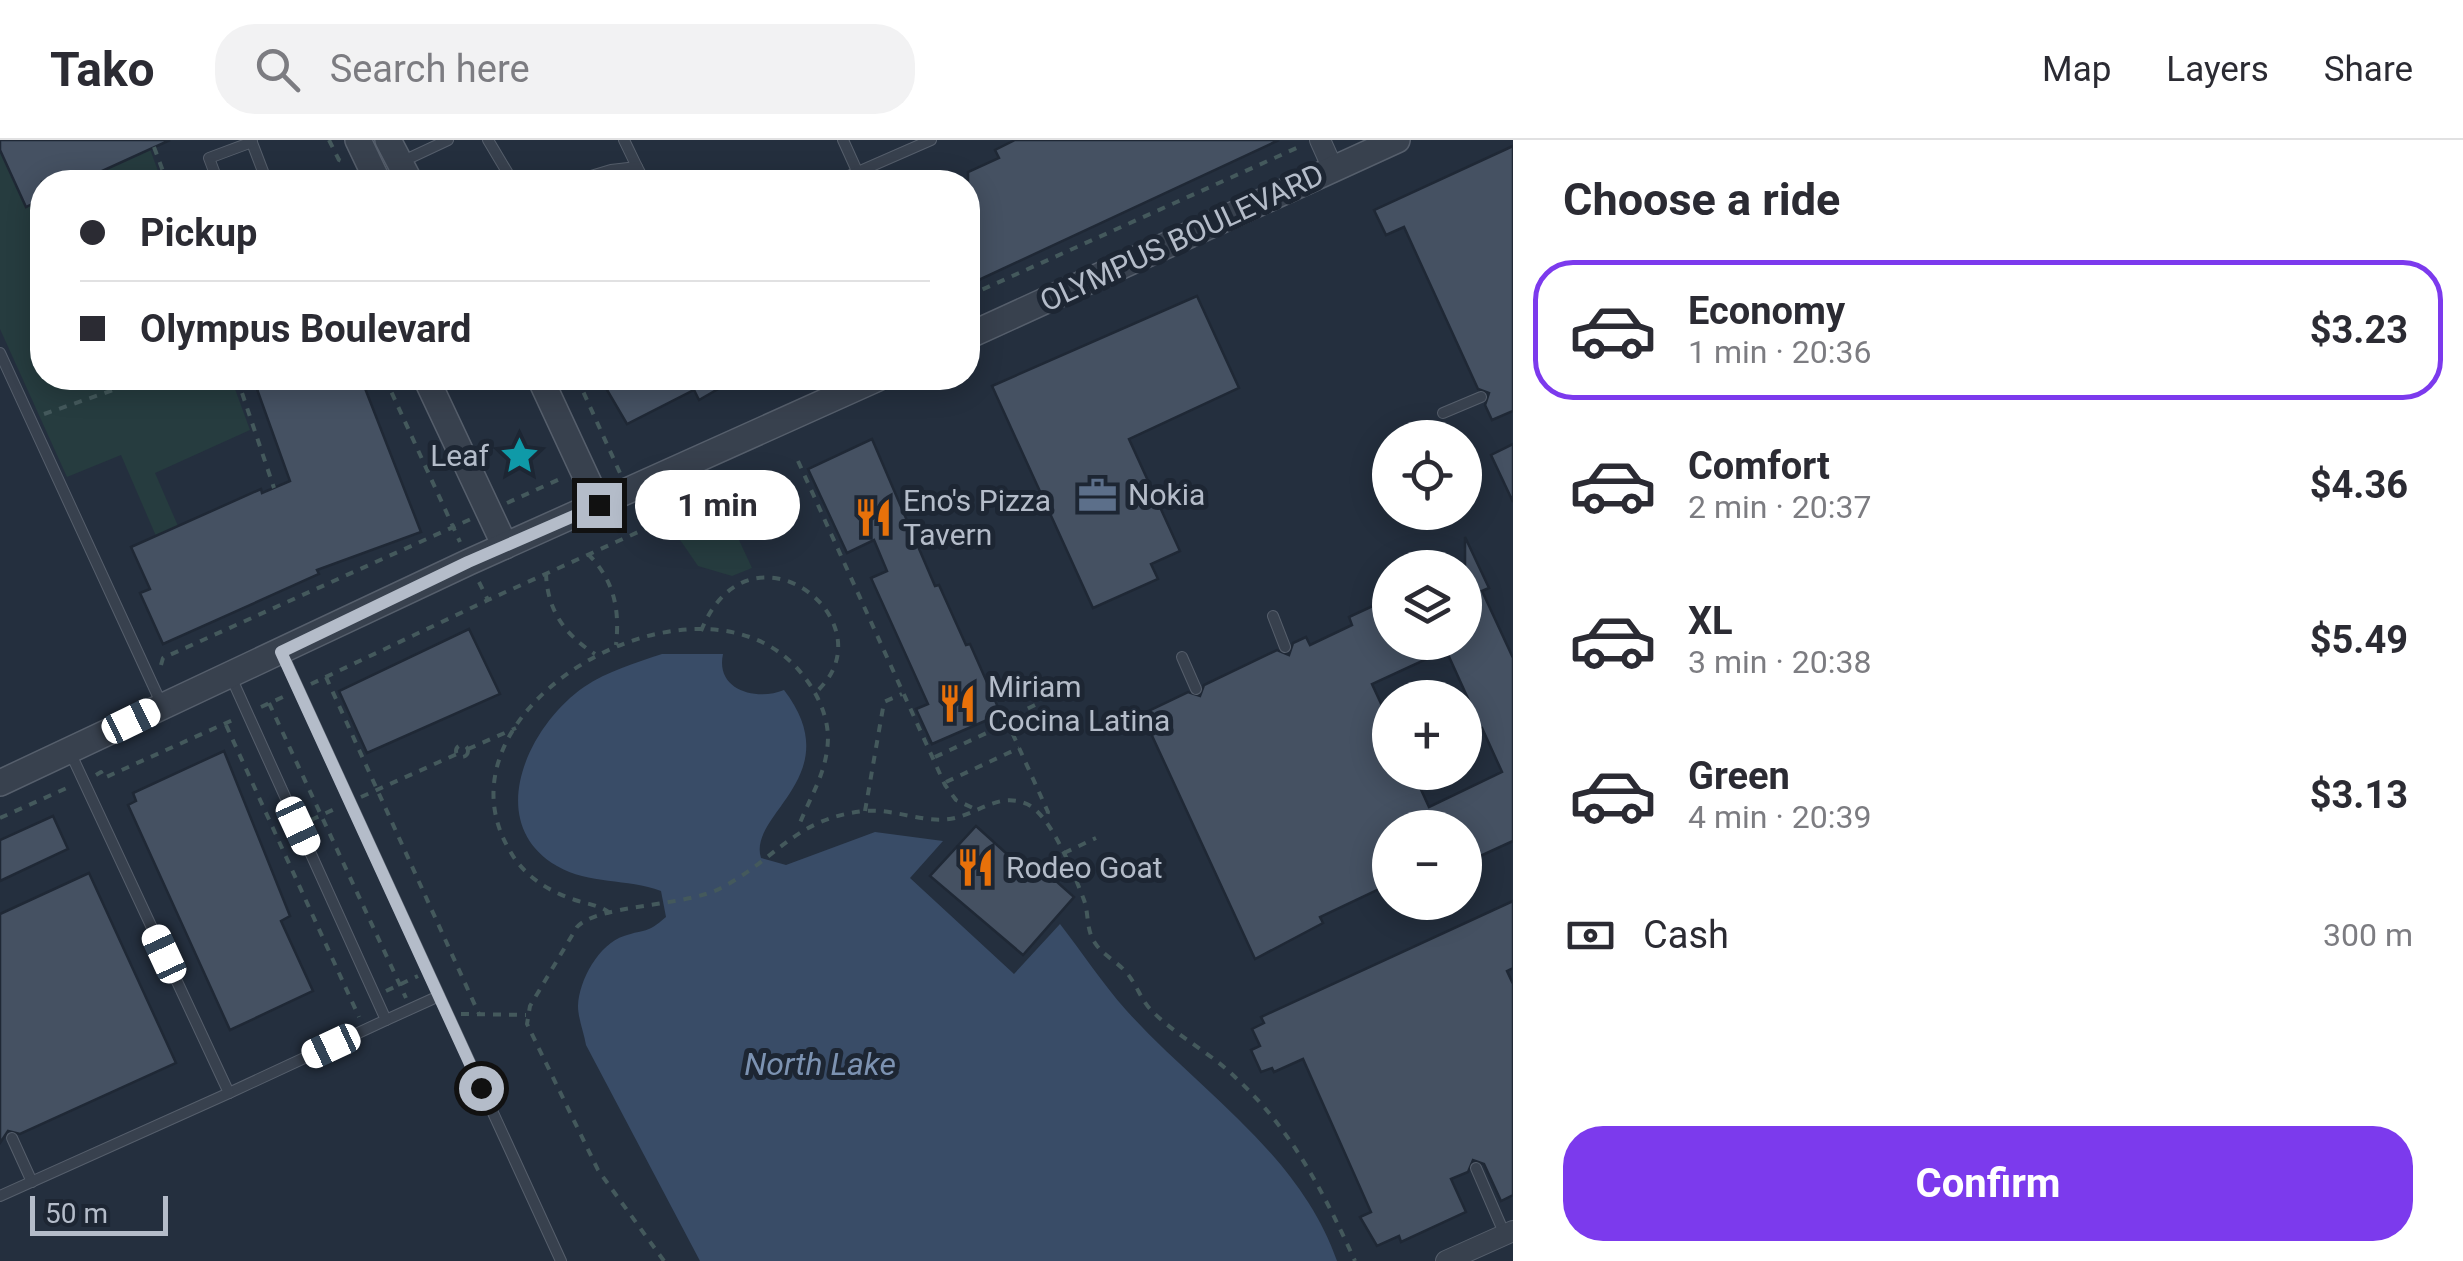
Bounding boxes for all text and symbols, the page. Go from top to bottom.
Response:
search box [215,24,915,114]
text: Tako [50,41,155,98]
icon: search [250,42,305,97]
text: Search here [330,47,530,91]
text: Map [2042,49,2111,90]
text: Layers [2166,49,2269,90]
text: Share [2324,49,2413,90]
street label: OLYMPUS BOULEVARD [1034,156,1329,319]
text: Choose a ride [1563,173,1840,226]
text: Pickup [140,211,257,255]
icon: car [1568,285,1658,375]
text: Economy [1688,289,1845,333]
text: Olympus Boulevard [140,307,472,351]
text: $3.23 [2310,308,2408,352]
text: 1 min · 20:36 [1688,333,1871,371]
map controls [1372,420,1482,920]
button: locate [1372,420,1482,530]
place icon: Leaf [498,435,540,477]
place label: Leaf [430,438,490,473]
icon: car [1568,440,1658,530]
text: Comfort [1688,444,1830,488]
text: $4.36 [2310,463,2408,507]
callout: 1 min [634,470,799,540]
office icon: Nokia [1077,474,1119,516]
place label: Nokia [1128,477,1205,512]
route end [577,483,622,528]
place label: Eno's Pizza Tavern [903,483,1051,552]
text: 1 min [677,486,758,524]
text: 2 min · 20:37 [1688,488,1871,526]
restaurant icon: Eno's Pizza Tavern [852,497,894,539]
button: layers [1372,550,1482,660]
icon: car [1568,595,1658,685]
text: XL [1688,599,1733,643]
text: $5.49 [2310,618,2408,662]
text: 3 min · 20:38 [1688,643,1871,681]
place label: Miriam Cocina Latina [988,669,1170,738]
button: + [1372,680,1482,790]
restaurant icon: Miriam Cocina Latina [937,683,979,725]
car [97,694,165,748]
icon: car [1568,750,1658,840]
text: Green [1688,754,1790,798]
text: $3.13 [2310,773,2408,817]
car [272,792,324,860]
text: 4 min · 20:39 [1688,798,1871,836]
button: − [1372,810,1482,920]
restaurant icon: Rodeo Goat [955,847,997,889]
place label: Rodeo Goat [1006,850,1163,885]
icon: cash [1563,908,1618,963]
text: Cash [1643,913,1729,957]
text: 300 m [2323,916,2413,954]
car [138,920,190,988]
car [297,1020,365,1072]
water label: North Lake [744,1045,896,1083]
route start [459,1066,504,1111]
button: Confirm [1563,1126,2413,1241]
scale bar [30,1191,168,1236]
text: 50 m [45,1197,108,1230]

